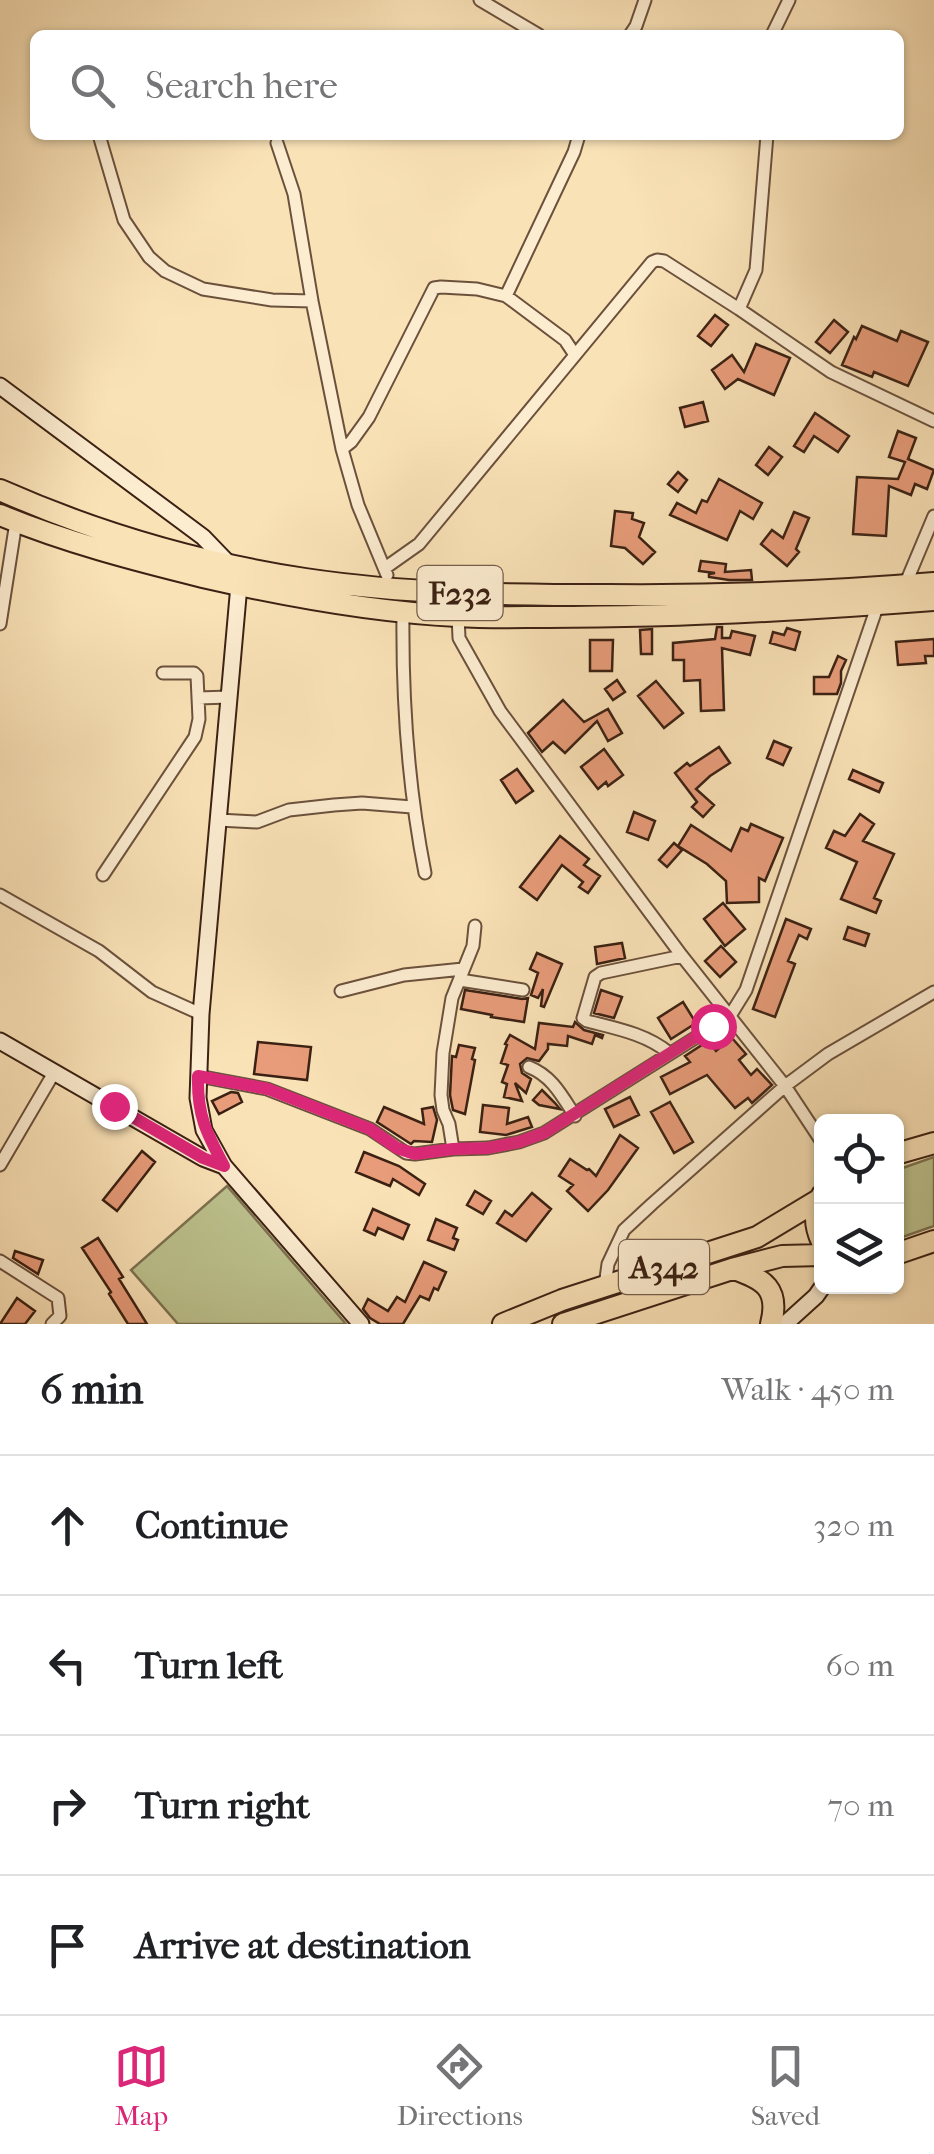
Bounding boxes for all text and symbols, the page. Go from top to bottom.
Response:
search box [30,30,904,140]
icon: search [65,58,120,113]
text: Search here [145,63,338,108]
road number: F232 [418,566,502,620]
route start [691,1004,737,1050]
route end [92,1084,138,1130]
map controls [814,1114,904,1294]
button: locate [814,1114,904,1204]
button: layers [814,1204,904,1294]
road number: A342 [619,1240,709,1294]
text: 6 min [40,1365,143,1414]
text: Walk · 450 m [722,1371,894,1408]
icon: ahead [40,1498,95,1553]
text: Continue [135,1503,288,1548]
text: 320 m [813,1507,894,1544]
icon: left [40,1638,95,1693]
text: Turn left [135,1643,283,1688]
text: 60 m [826,1647,894,1684]
icon: right [40,1778,95,1833]
text: Turn right [135,1783,310,1828]
text: 70 m [828,1787,894,1824]
icon: arrive [40,1918,95,1973]
text: Arrive at destination [135,1923,471,1968]
tab: Map [114,2039,169,2132]
tab: Directions [397,2039,523,2132]
tab: Saved [751,2039,820,2132]

